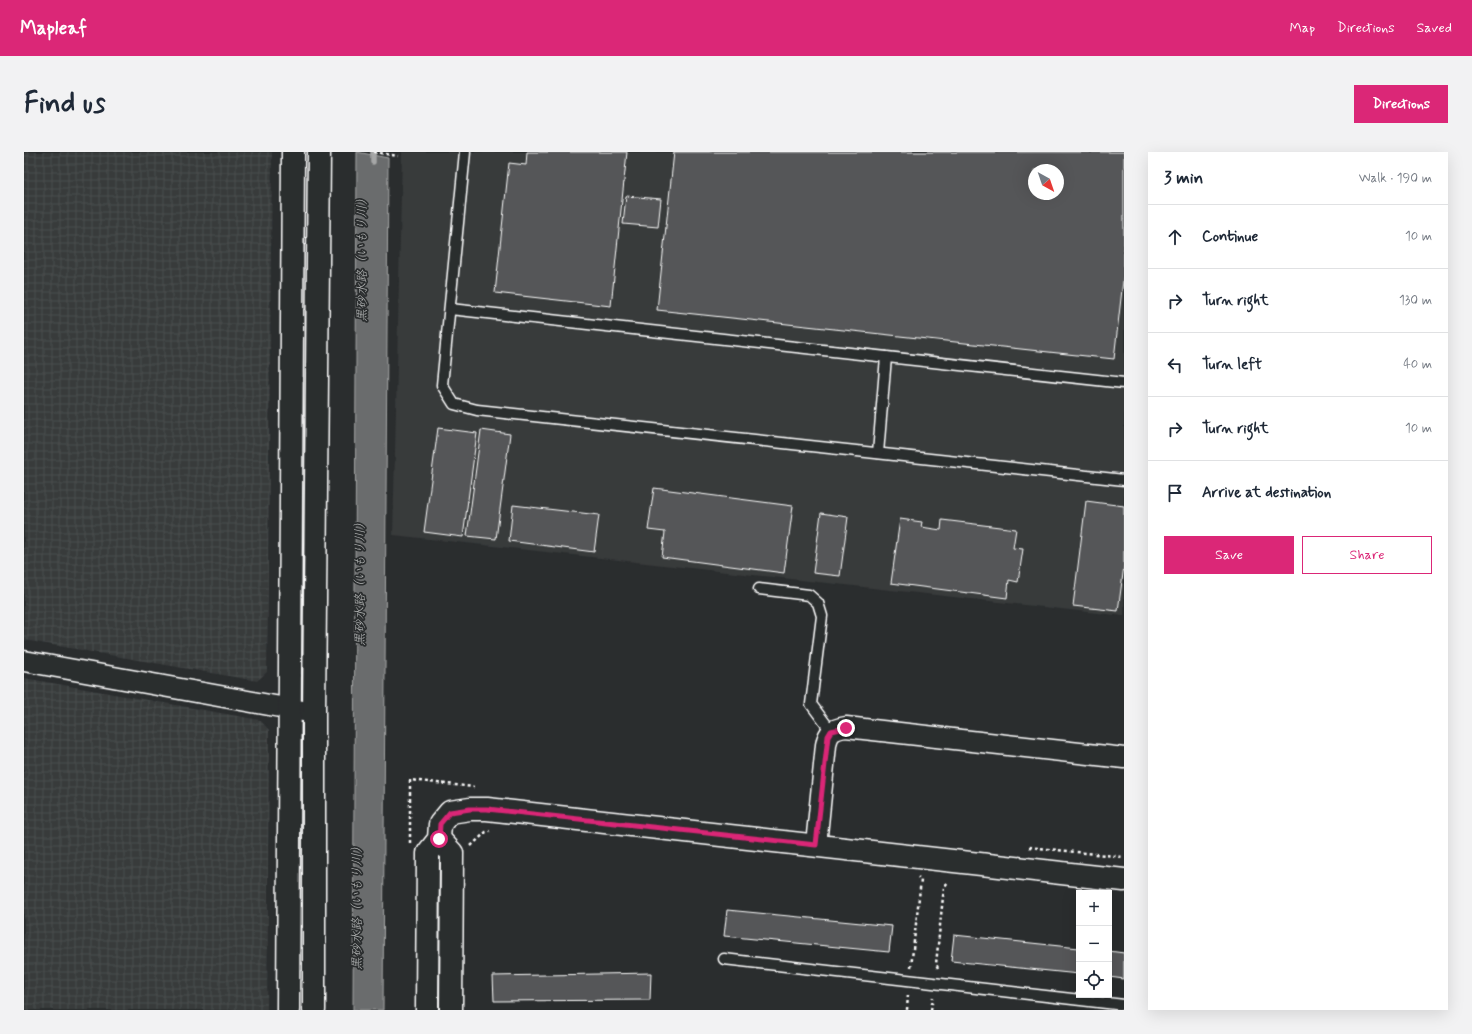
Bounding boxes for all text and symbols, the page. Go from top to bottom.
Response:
text: Mapleaf [20,16,87,41]
text: Map [1289,19,1315,37]
text: Directions [1337,19,1395,37]
text: Saved [1417,19,1452,37]
button: Directions [1354,85,1448,123]
text: Find us [24,86,105,123]
north arrow [1028,164,1064,200]
text: 3 min [1164,167,1203,189]
text: Walk · 190 m [1359,170,1432,187]
water label: 黒砂水路（いもり川） [354,192,371,322]
icon: ahead [1164,226,1186,248]
text: Continue [1202,227,1258,247]
text: 10 m [1405,228,1432,245]
icon: right [1164,290,1186,312]
text: Turn right [1202,291,1269,311]
text: 130 m [1399,292,1432,309]
icon: left [1164,354,1186,376]
text: Turn left [1202,355,1262,375]
text: 40 m [1403,356,1432,373]
icon: right [1164,418,1186,440]
text: Turn right [1202,419,1269,439]
text: 10 m [1405,420,1432,437]
icon: arrive [1164,482,1186,504]
text: Arrive at destination [1202,483,1331,503]
water label: 黒砂水路（いもり川） [352,516,369,646]
button: Save [1164,536,1294,574]
button: Share [1302,536,1432,574]
route end [837,719,855,737]
route start [430,830,448,848]
water label: 黒砂水路（いもり川） [349,840,366,970]
map controls [1076,890,1112,998]
button: + [1076,890,1112,926]
button: − [1076,926,1112,962]
button: locate [1076,962,1112,998]

